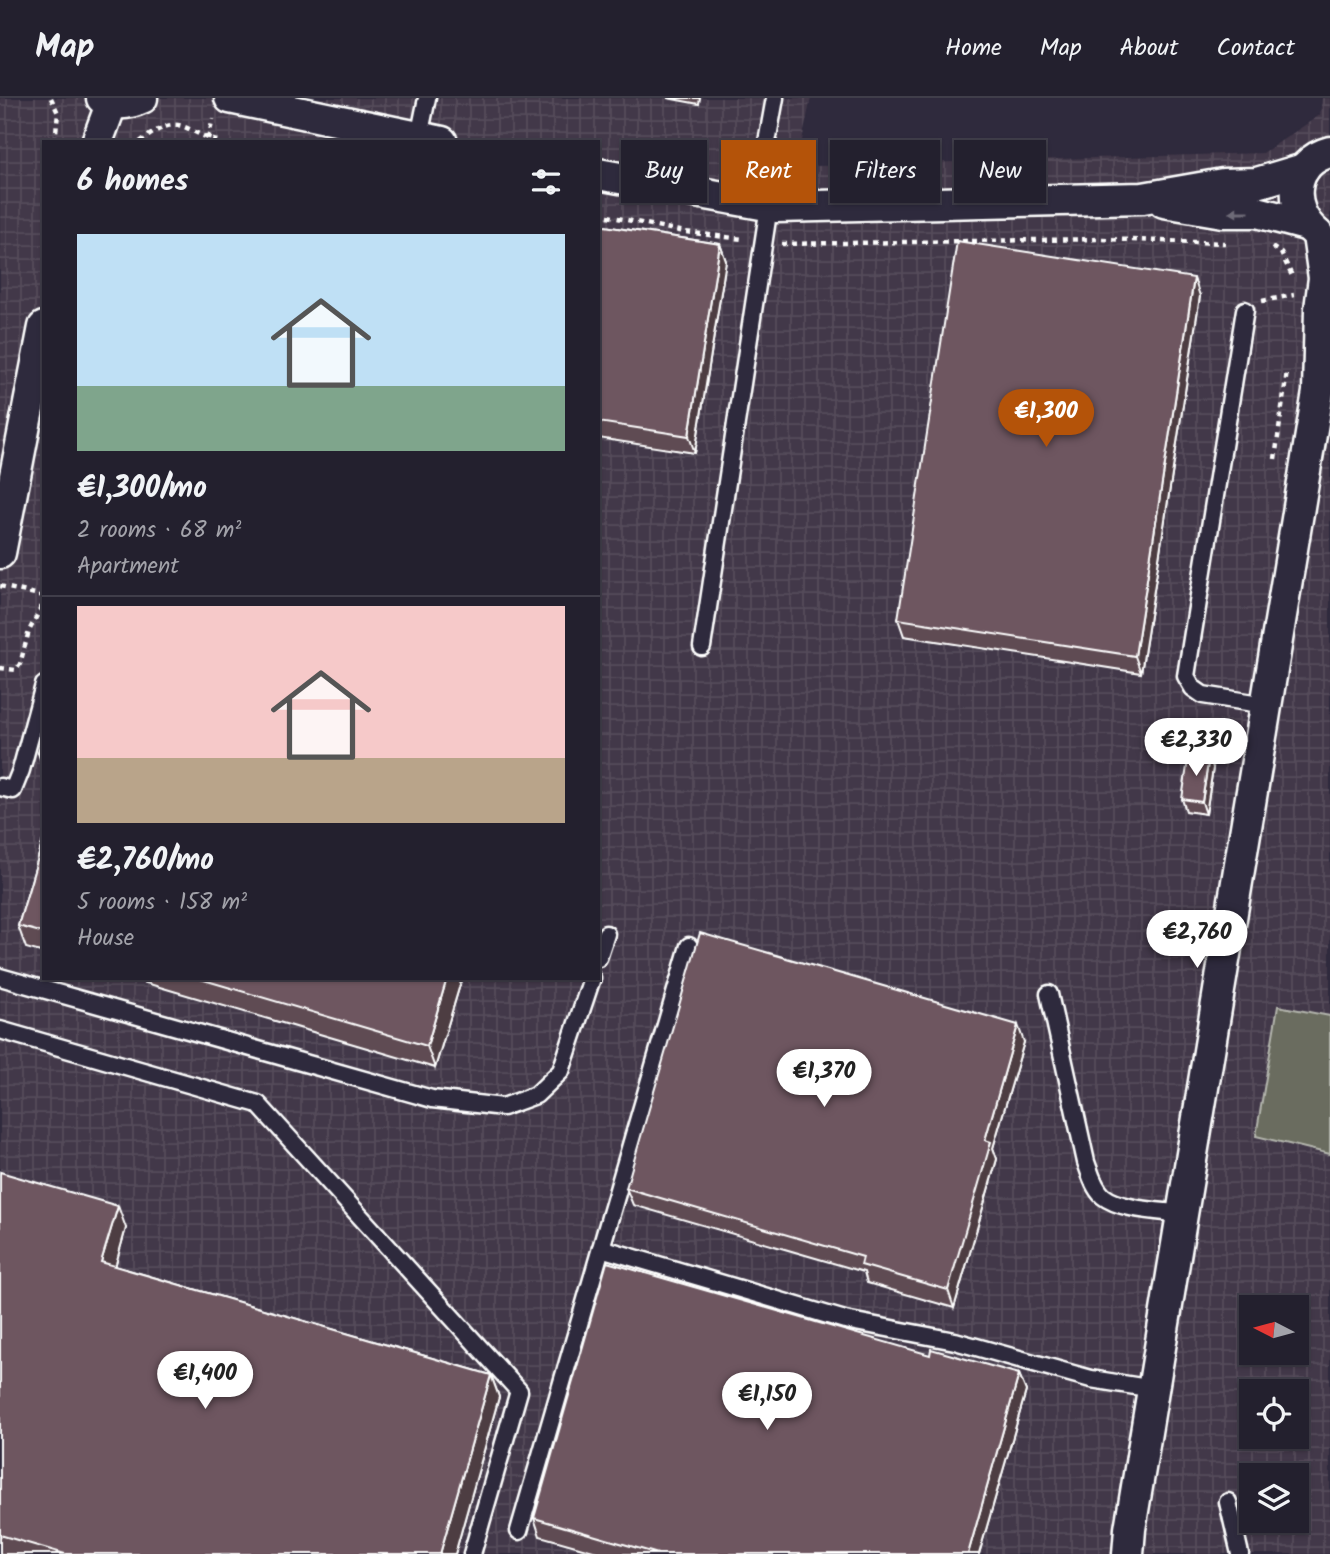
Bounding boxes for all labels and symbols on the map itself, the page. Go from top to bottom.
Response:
one-way arrow [1228,206,1250,218]
pin: €1,300 [989,390,1103,449]
pin: €2,330 [1139,718,1253,778]
pin: €2,760 [1140,910,1254,970]
pin: €1,370 [767,1049,881,1109]
north arrow [1239,1295,1309,1365]
pin: €1,400 [148,1352,262,1411]
pin: €1,150 [710,1372,824,1432]

